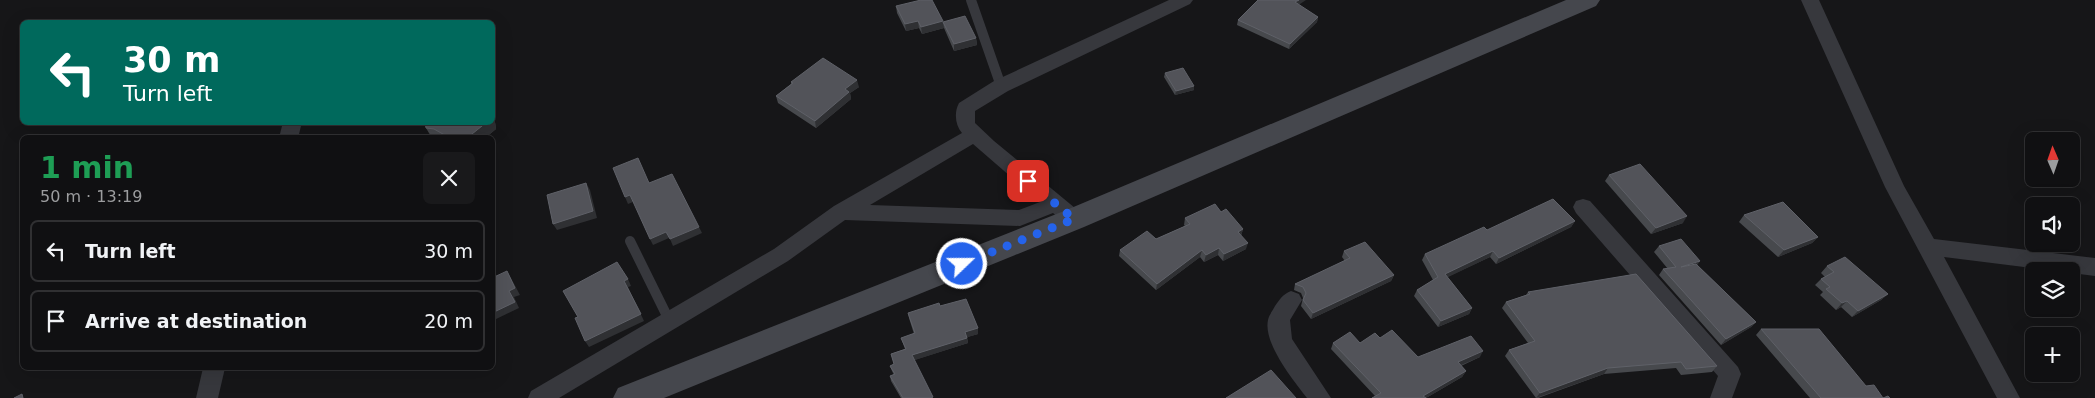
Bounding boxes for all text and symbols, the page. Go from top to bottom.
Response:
icon: left [40,40,105,105]
text: 30 m [123,40,220,80]
text: Turn left [123,81,212,106]
north arrow [2025,132,2080,188]
map controls [2025,132,2080,382]
text: 1 min [40,150,134,185]
button: close [423,152,475,204]
pin [1007,160,1049,202]
icon: arrive [1014,167,1042,195]
text: 50 m · 13:19 [40,187,142,206]
button: sound [2025,197,2080,252]
icon: left [42,237,70,265]
position arrow [935,237,987,289]
text: Turn left [85,240,176,262]
text: 30 m [424,240,473,262]
button: layers [2025,262,2080,317]
icon: arrive [42,307,70,335]
text: Arrive at destination [85,310,307,332]
text: 20 m [424,310,473,332]
button: + [2025,327,2080,382]

